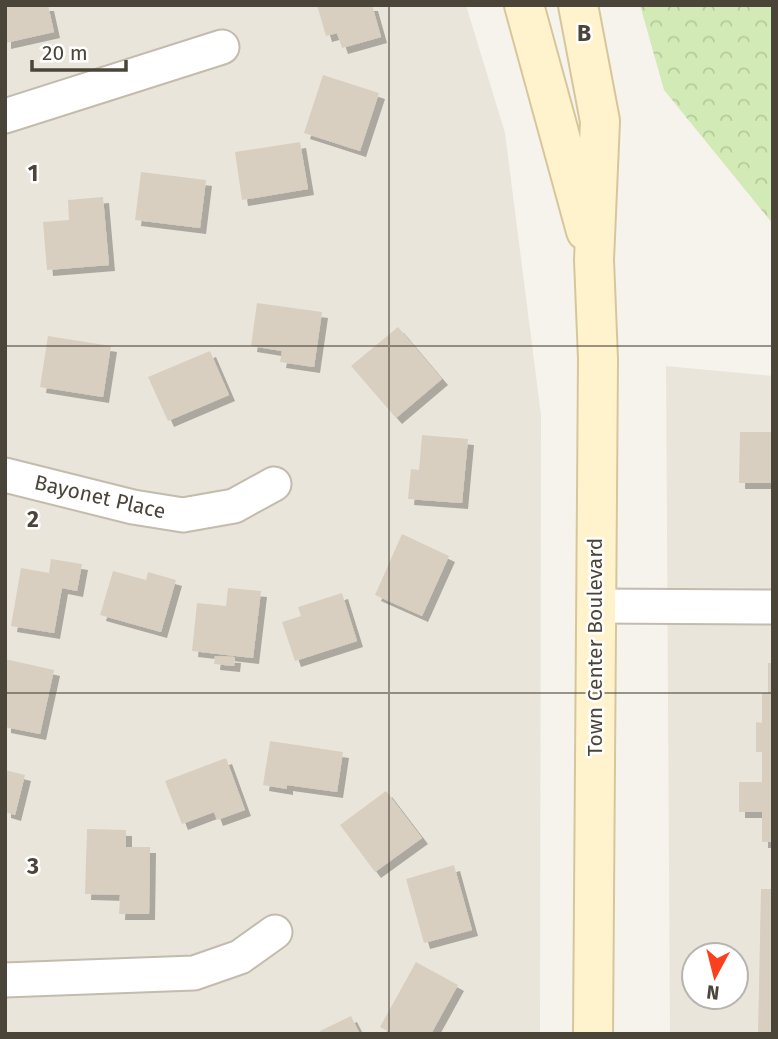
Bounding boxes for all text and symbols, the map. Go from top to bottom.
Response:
text: B [577,19,591,47]
scale bar [32,28,126,72]
text: 20 m [42,40,88,66]
text: 1 [28,159,38,187]
street label: Bayonet Place [32,469,168,525]
text: 2 [27,505,39,533]
street label: Town Center Boulevard [582,538,608,756]
text: 3 [26,852,39,880]
north arrow [680,941,750,1011]
text: N [705,980,721,1005]

